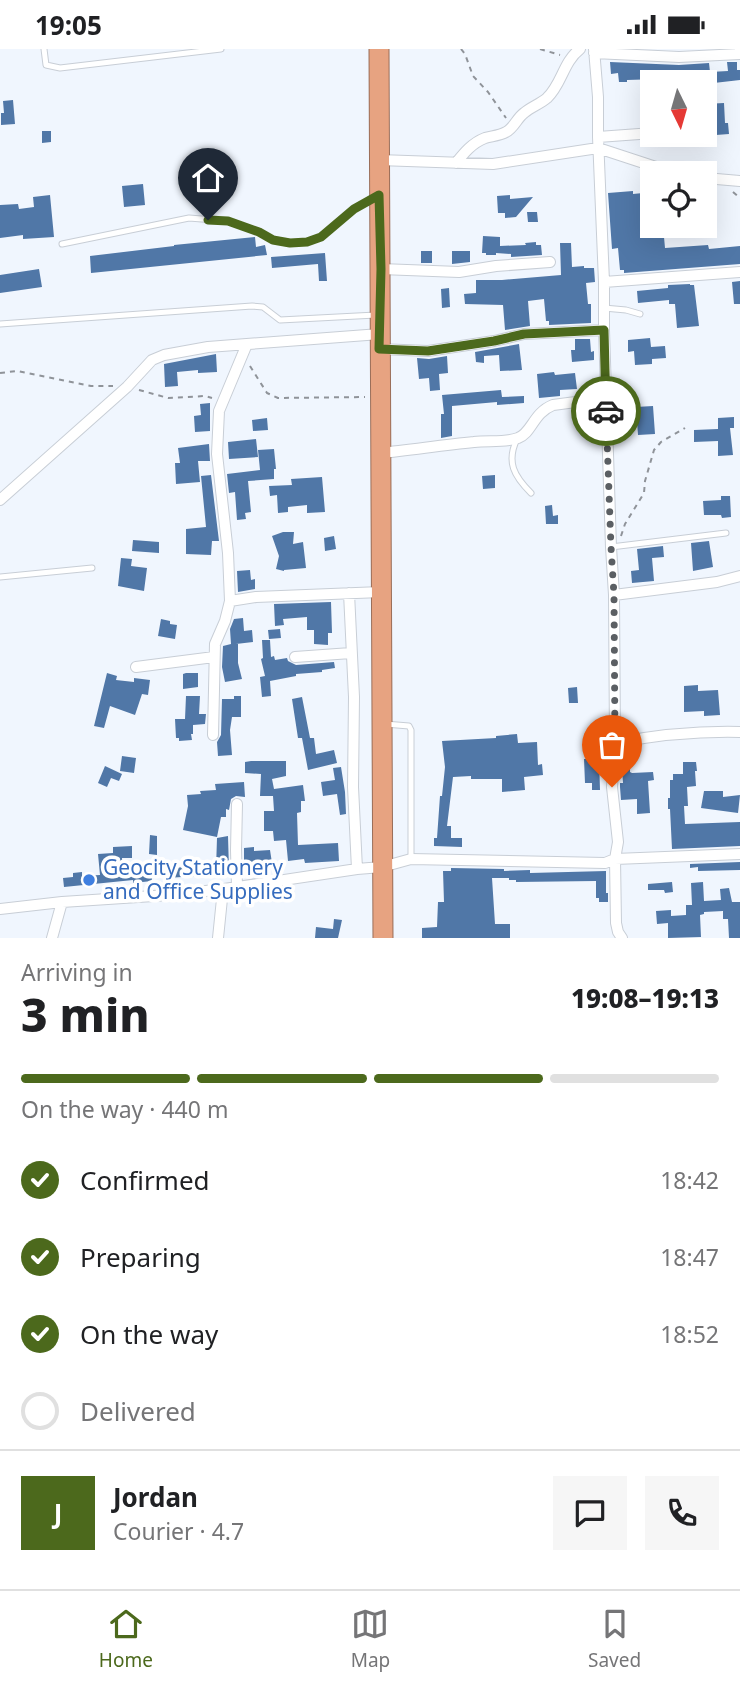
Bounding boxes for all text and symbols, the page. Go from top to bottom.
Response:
text: 19:05 [35,7,102,43]
north arrow [640,70,718,147]
map controls [640,70,717,238]
pin [178,148,238,220]
icon: home [189,159,227,197]
button: locate [640,161,717,238]
courier [571,376,641,446]
icon: car [587,392,625,430]
pin [582,715,642,787]
icon: bag [593,726,631,764]
place label: Geocity Stationery and Office Supplies [103,853,293,905]
marker: Geocity Stationery and Office Supplies [81,872,97,888]
text: Arriving in [21,956,133,988]
text: 19:08–19:13 [571,980,719,1016]
text: 3 min [21,983,150,1045]
text: On the way · 440 m [21,1093,228,1125]
icon: check [21,1161,59,1199]
text: Confirmed [80,1162,210,1198]
text: 18:42 [660,1164,719,1196]
icon: check [21,1238,59,1276]
text: Preparing [80,1239,201,1275]
text: 18:47 [660,1241,719,1273]
icon: check [21,1315,59,1353]
text: On the way [80,1316,218,1352]
text: 18:52 [660,1318,719,1350]
text: Delivered [80,1393,196,1429]
button: chat [553,1476,627,1550]
button: phone [645,1476,719,1550]
text: Jordan [113,1479,198,1515]
text: J [54,1495,62,1531]
text: Courier · 4.7 [113,1515,244,1547]
tab: Home [99,1605,153,1673]
tab: Map [351,1605,390,1673]
tab: Saved [588,1605,641,1673]

